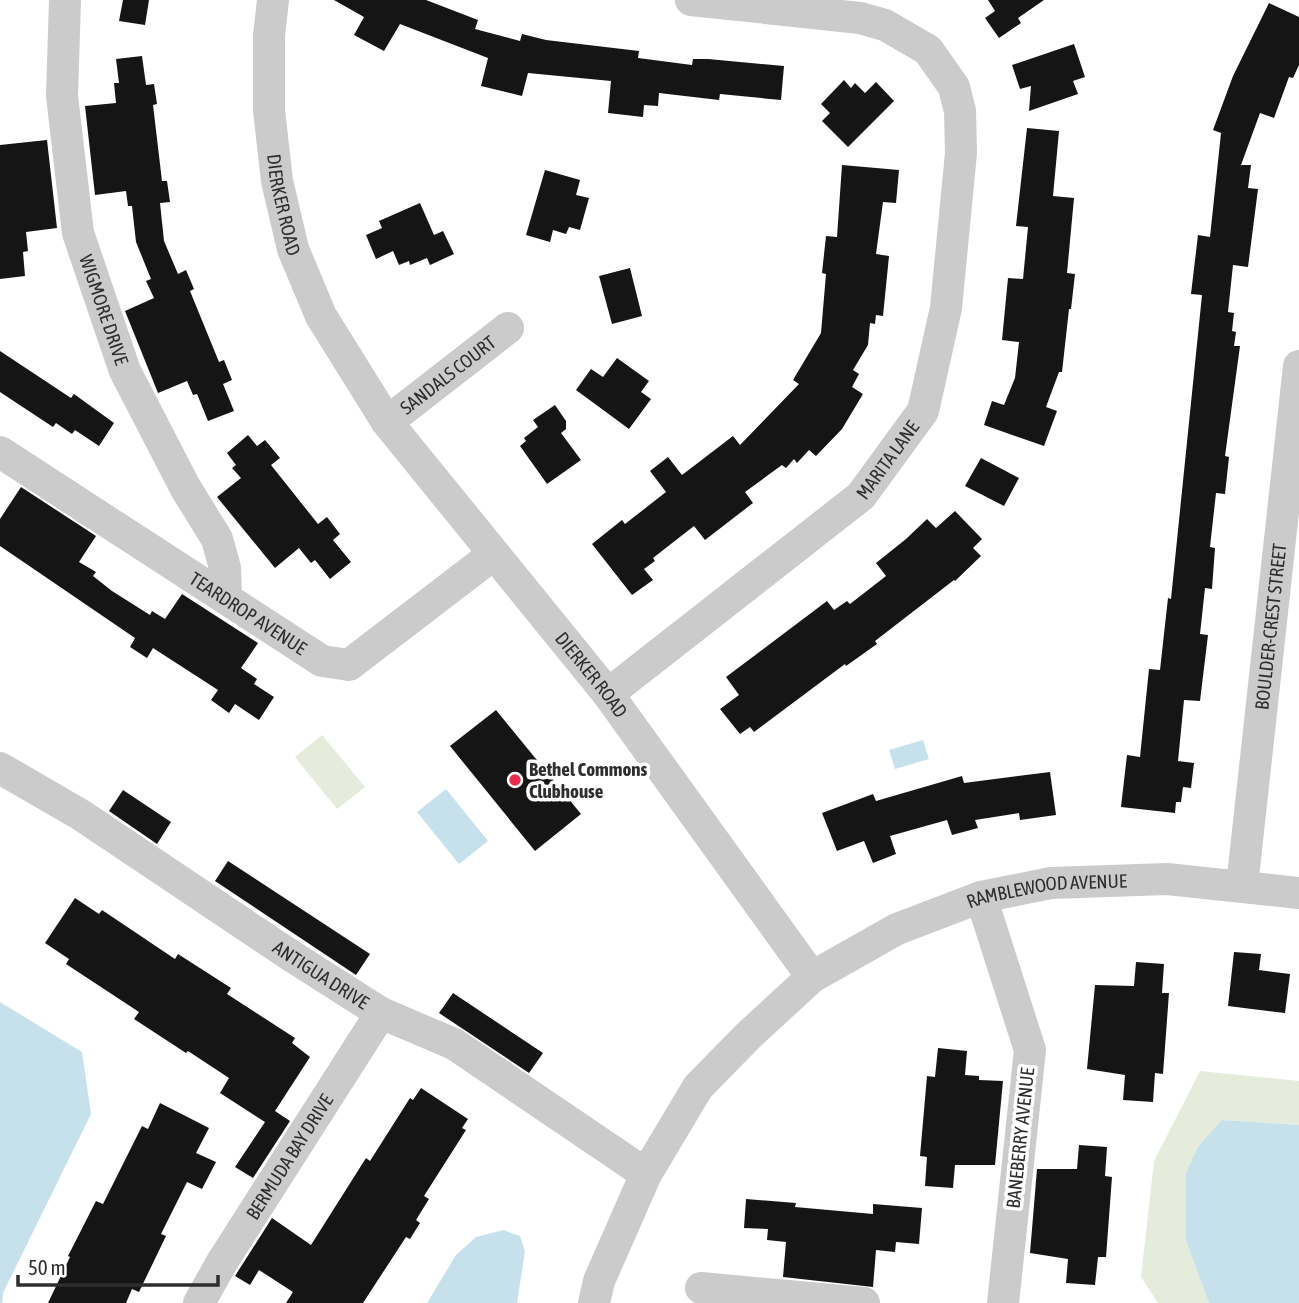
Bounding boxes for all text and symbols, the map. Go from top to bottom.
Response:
street label: DIERKER ROAD [263,153,305,259]
street label: WIGMORE DRIVE [75,252,133,368]
street label: SANDALS COURT [396,330,500,419]
street label: MARITA LANE [851,416,923,503]
street label: BOULDER-CREST STREET [1250,542,1291,711]
street label: TEARDROP AVENUE [186,567,311,659]
street label: DIERKER ROAD [551,627,632,722]
place label: Bethel Commons Clubhouse [529,758,648,802]
marker: Bethel Commons Clubhouse [507,772,523,788]
street label: RAMBLEWOOD AVENUE [963,869,1127,913]
street label: ANTIGUA DRIVE [269,936,373,1013]
street label: BANEBERRY AVENUE [1002,1067,1038,1209]
street label: BERMUDA BAY DRIVE [241,1090,337,1223]
scale bar [18,1244,217,1288]
text: 50 m [28,1255,66,1279]

